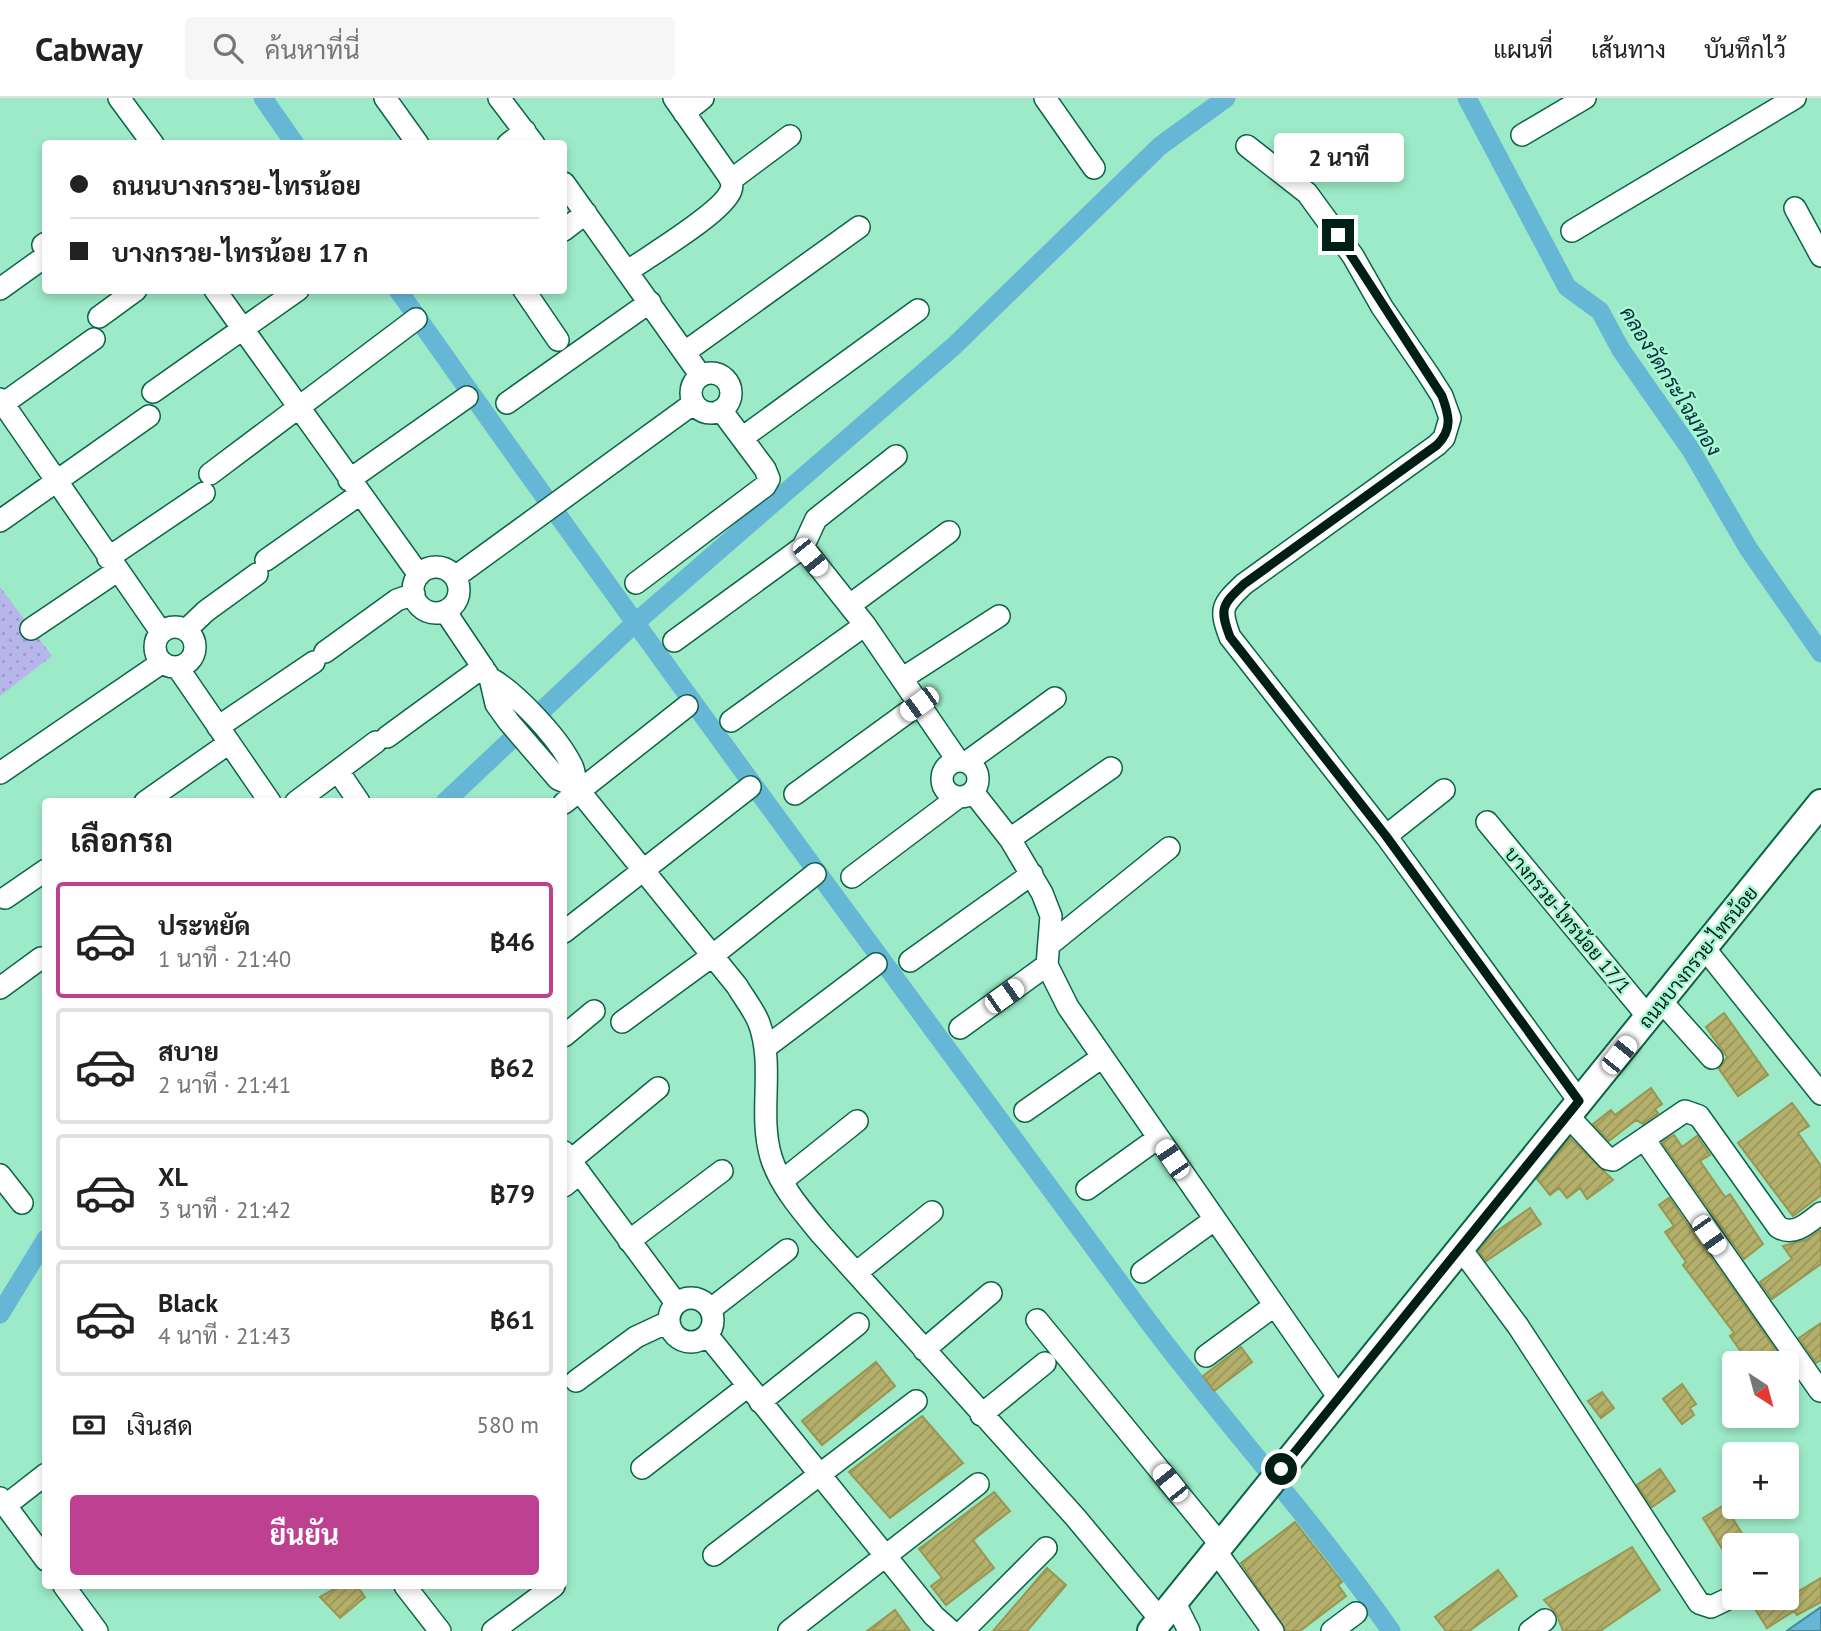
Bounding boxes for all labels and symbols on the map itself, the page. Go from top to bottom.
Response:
callout: 2 นาที [1273,134,1403,183]
route end [1322,219,1354,251]
water label: คลองวัดกระโจมทอง [1614,301,1728,461]
car [789,534,832,580]
car [896,683,943,725]
street label: บางกรวย-ไทรน้อย 17/1 [1500,842,1636,998]
street label: ถนนบางกรวย-ไทรน้อย [1633,881,1763,1033]
car [981,975,1028,1017]
car [1598,1032,1641,1078]
car [1152,1136,1193,1182]
car [1689,1212,1730,1258]
north arrow [1722,1351,1799,1428]
route start [1265,1453,1297,1485]
car [1149,1460,1192,1506]

